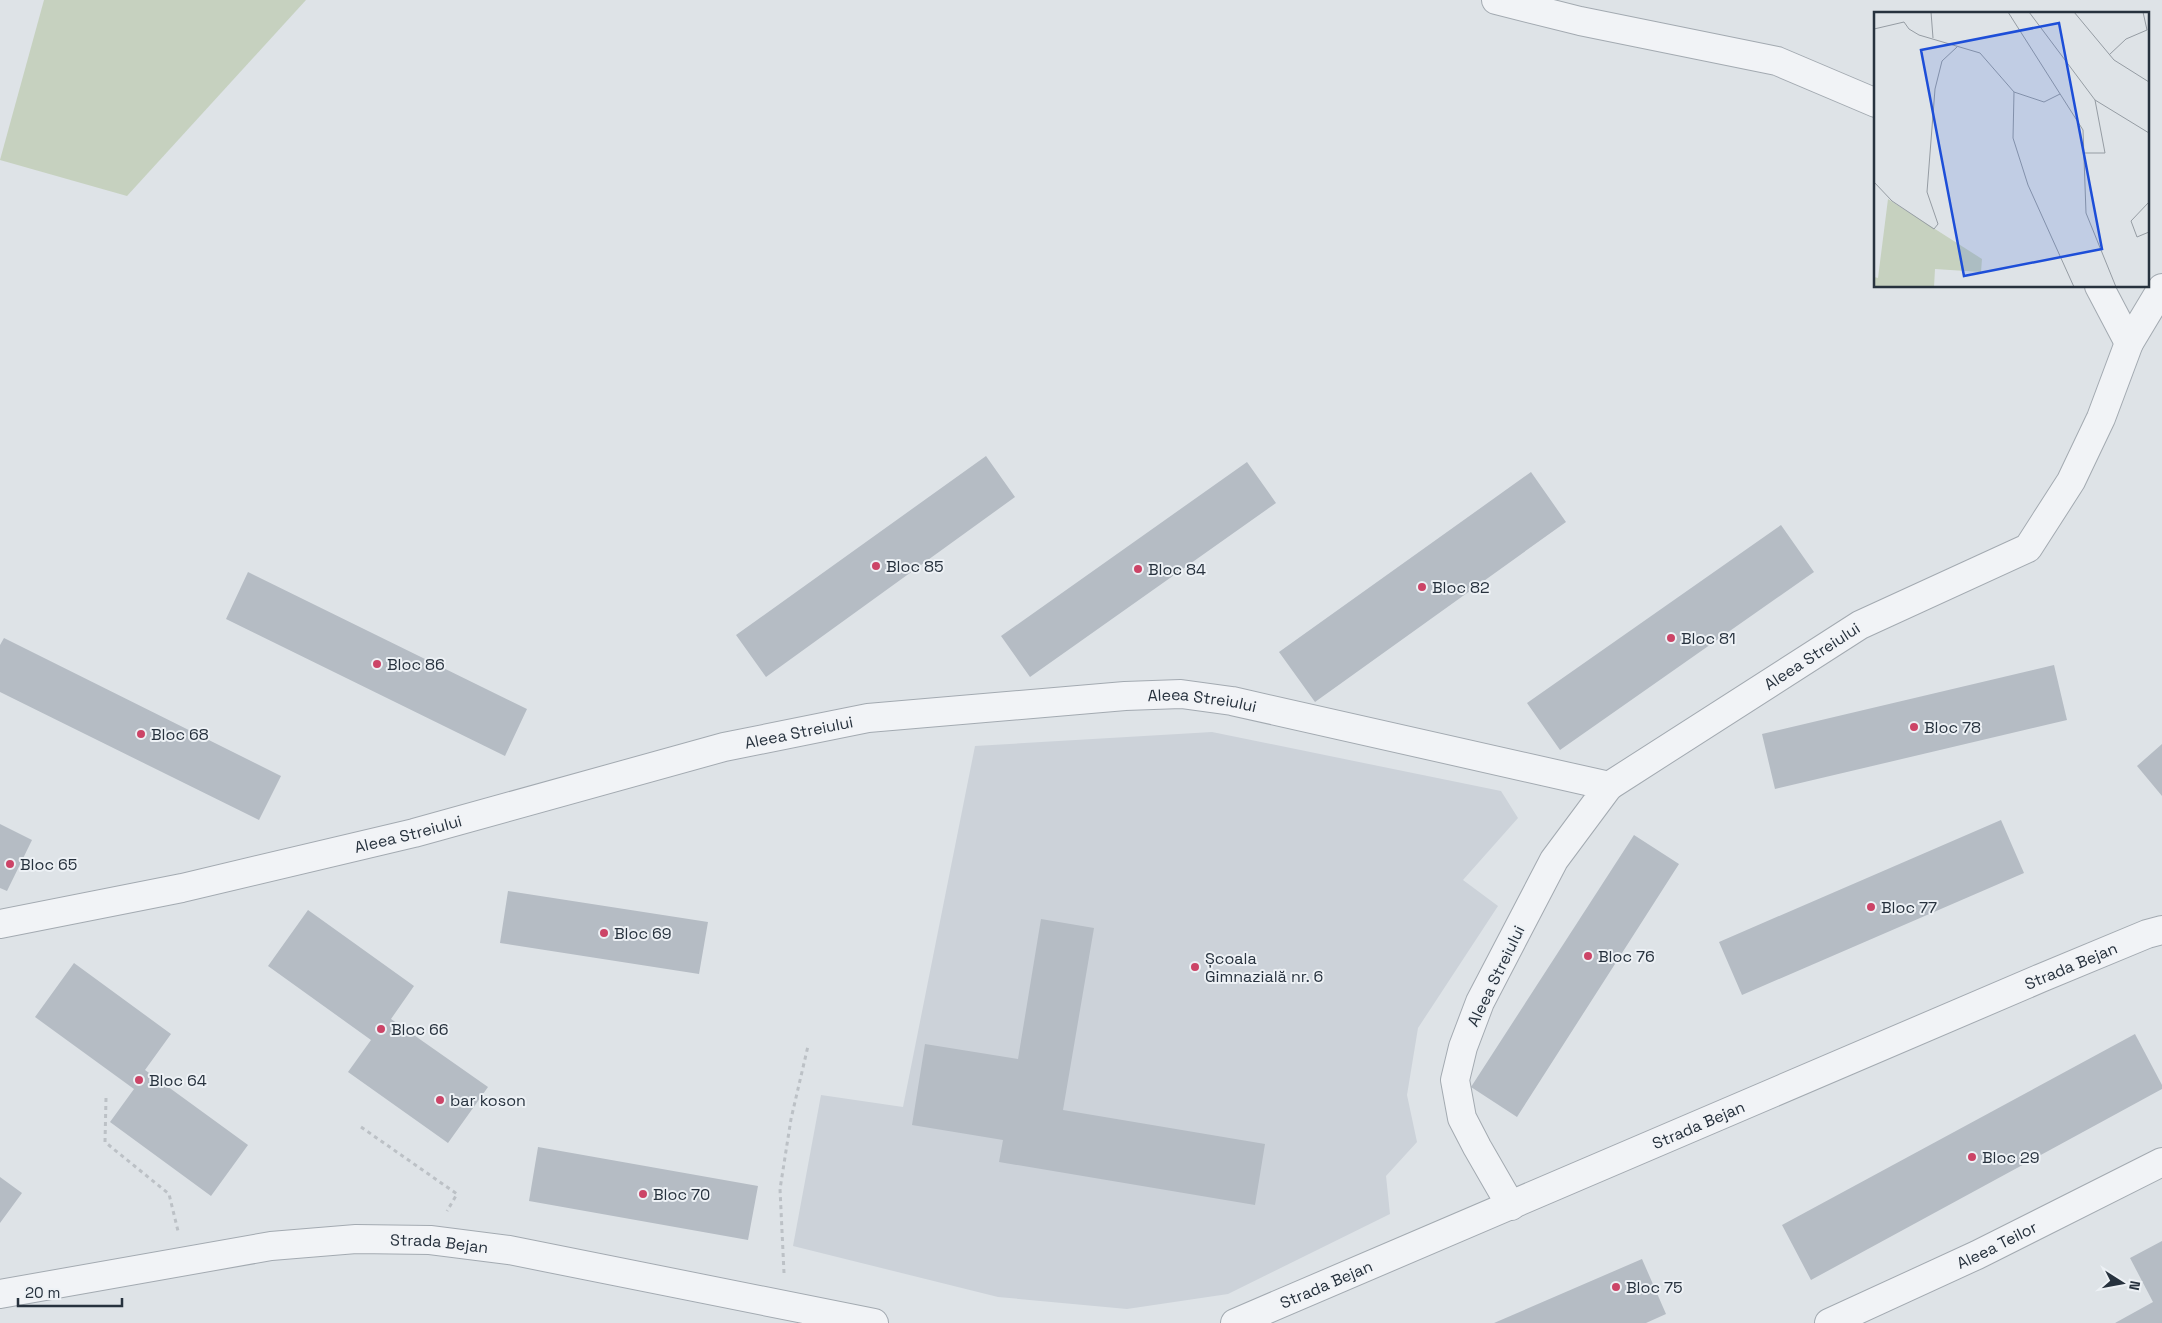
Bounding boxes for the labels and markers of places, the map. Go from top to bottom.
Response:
place label: Bloc 85 [886,556,944,577]
place label: Bloc 84 [1148,559,1206,580]
marker: Bloc 85 [870,560,882,572]
marker: Bloc 84 [1132,563,1144,575]
place label: Bloc 82 [1432,577,1490,598]
marker: Bloc 82 [1416,581,1428,593]
place label: Bloc 81 [1681,628,1736,649]
marker: Bloc 81 [1665,632,1677,644]
place label: Bloc 86 [387,654,445,675]
marker: Bloc 86 [371,658,383,670]
place label: Bloc 78 [1924,717,1981,738]
marker: Bloc 78 [1908,721,1920,733]
place label: Bloc 68 [151,724,209,745]
marker: Bloc 68 [135,728,147,740]
place label: Bloc 65 [20,854,77,875]
marker: Bloc 65 [4,858,16,870]
place label: Bloc 77 [1881,897,1937,918]
marker: Bloc 77 [1865,901,1877,913]
place label: Bloc 69 [614,923,672,944]
marker: Bloc 69 [598,927,610,939]
place label: Bloc 76 [1598,946,1655,967]
place label: Școala Gimnazială nr. 6 [1205,948,1323,987]
marker: Bloc 76 [1582,950,1594,962]
marker: Școala Gimnazială nr. 6 [1189,961,1201,973]
place label: Bloc 66 [391,1019,449,1040]
marker: Bloc 66 [375,1023,387,1035]
place label: Bloc 64 [149,1070,207,1091]
marker: Bloc 64 [133,1074,145,1086]
place label: bar koson [450,1090,526,1111]
marker: bar koson [434,1094,446,1106]
place label: Bloc 29 [1982,1147,2039,1168]
marker: Bloc 29 [1966,1151,1978,1163]
place label: Bloc 70 [653,1184,710,1205]
marker: Bloc 70 [637,1188,649,1200]
place label: Bloc 75 [1626,1277,1683,1298]
marker: Bloc 75 [1610,1281,1622,1293]

